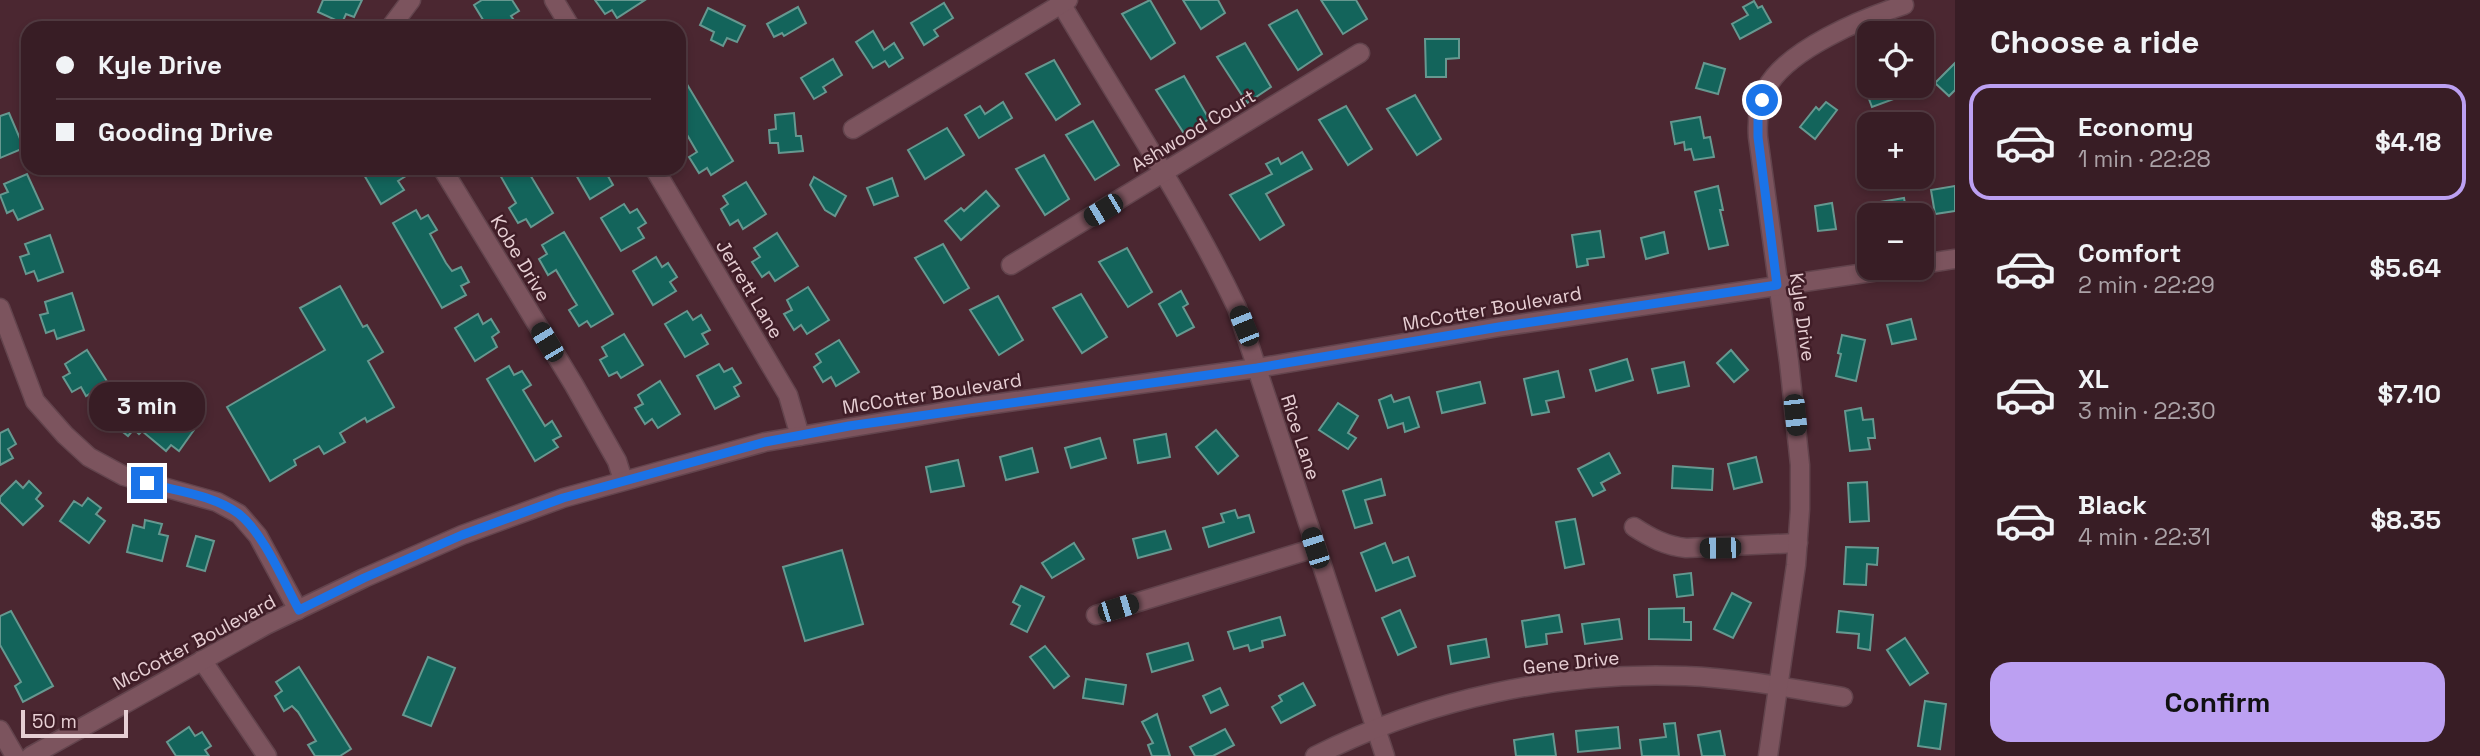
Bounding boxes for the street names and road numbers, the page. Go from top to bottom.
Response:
street label: Ashwood Court [1127,83,1260,177]
street label: Kobe Drive [485,210,556,306]
street label: Jerrett Lane [710,235,789,343]
street label: Kyle Drive [1784,271,1821,363]
street label: McCotter Boulevard [1401,280,1584,337]
street label: McCotter Boulevard [841,367,1024,420]
street label: Rice Lane [1275,391,1326,483]
street label: McCotter Boulevard [108,589,280,696]
street label: Gene Drive [1521,645,1621,680]

